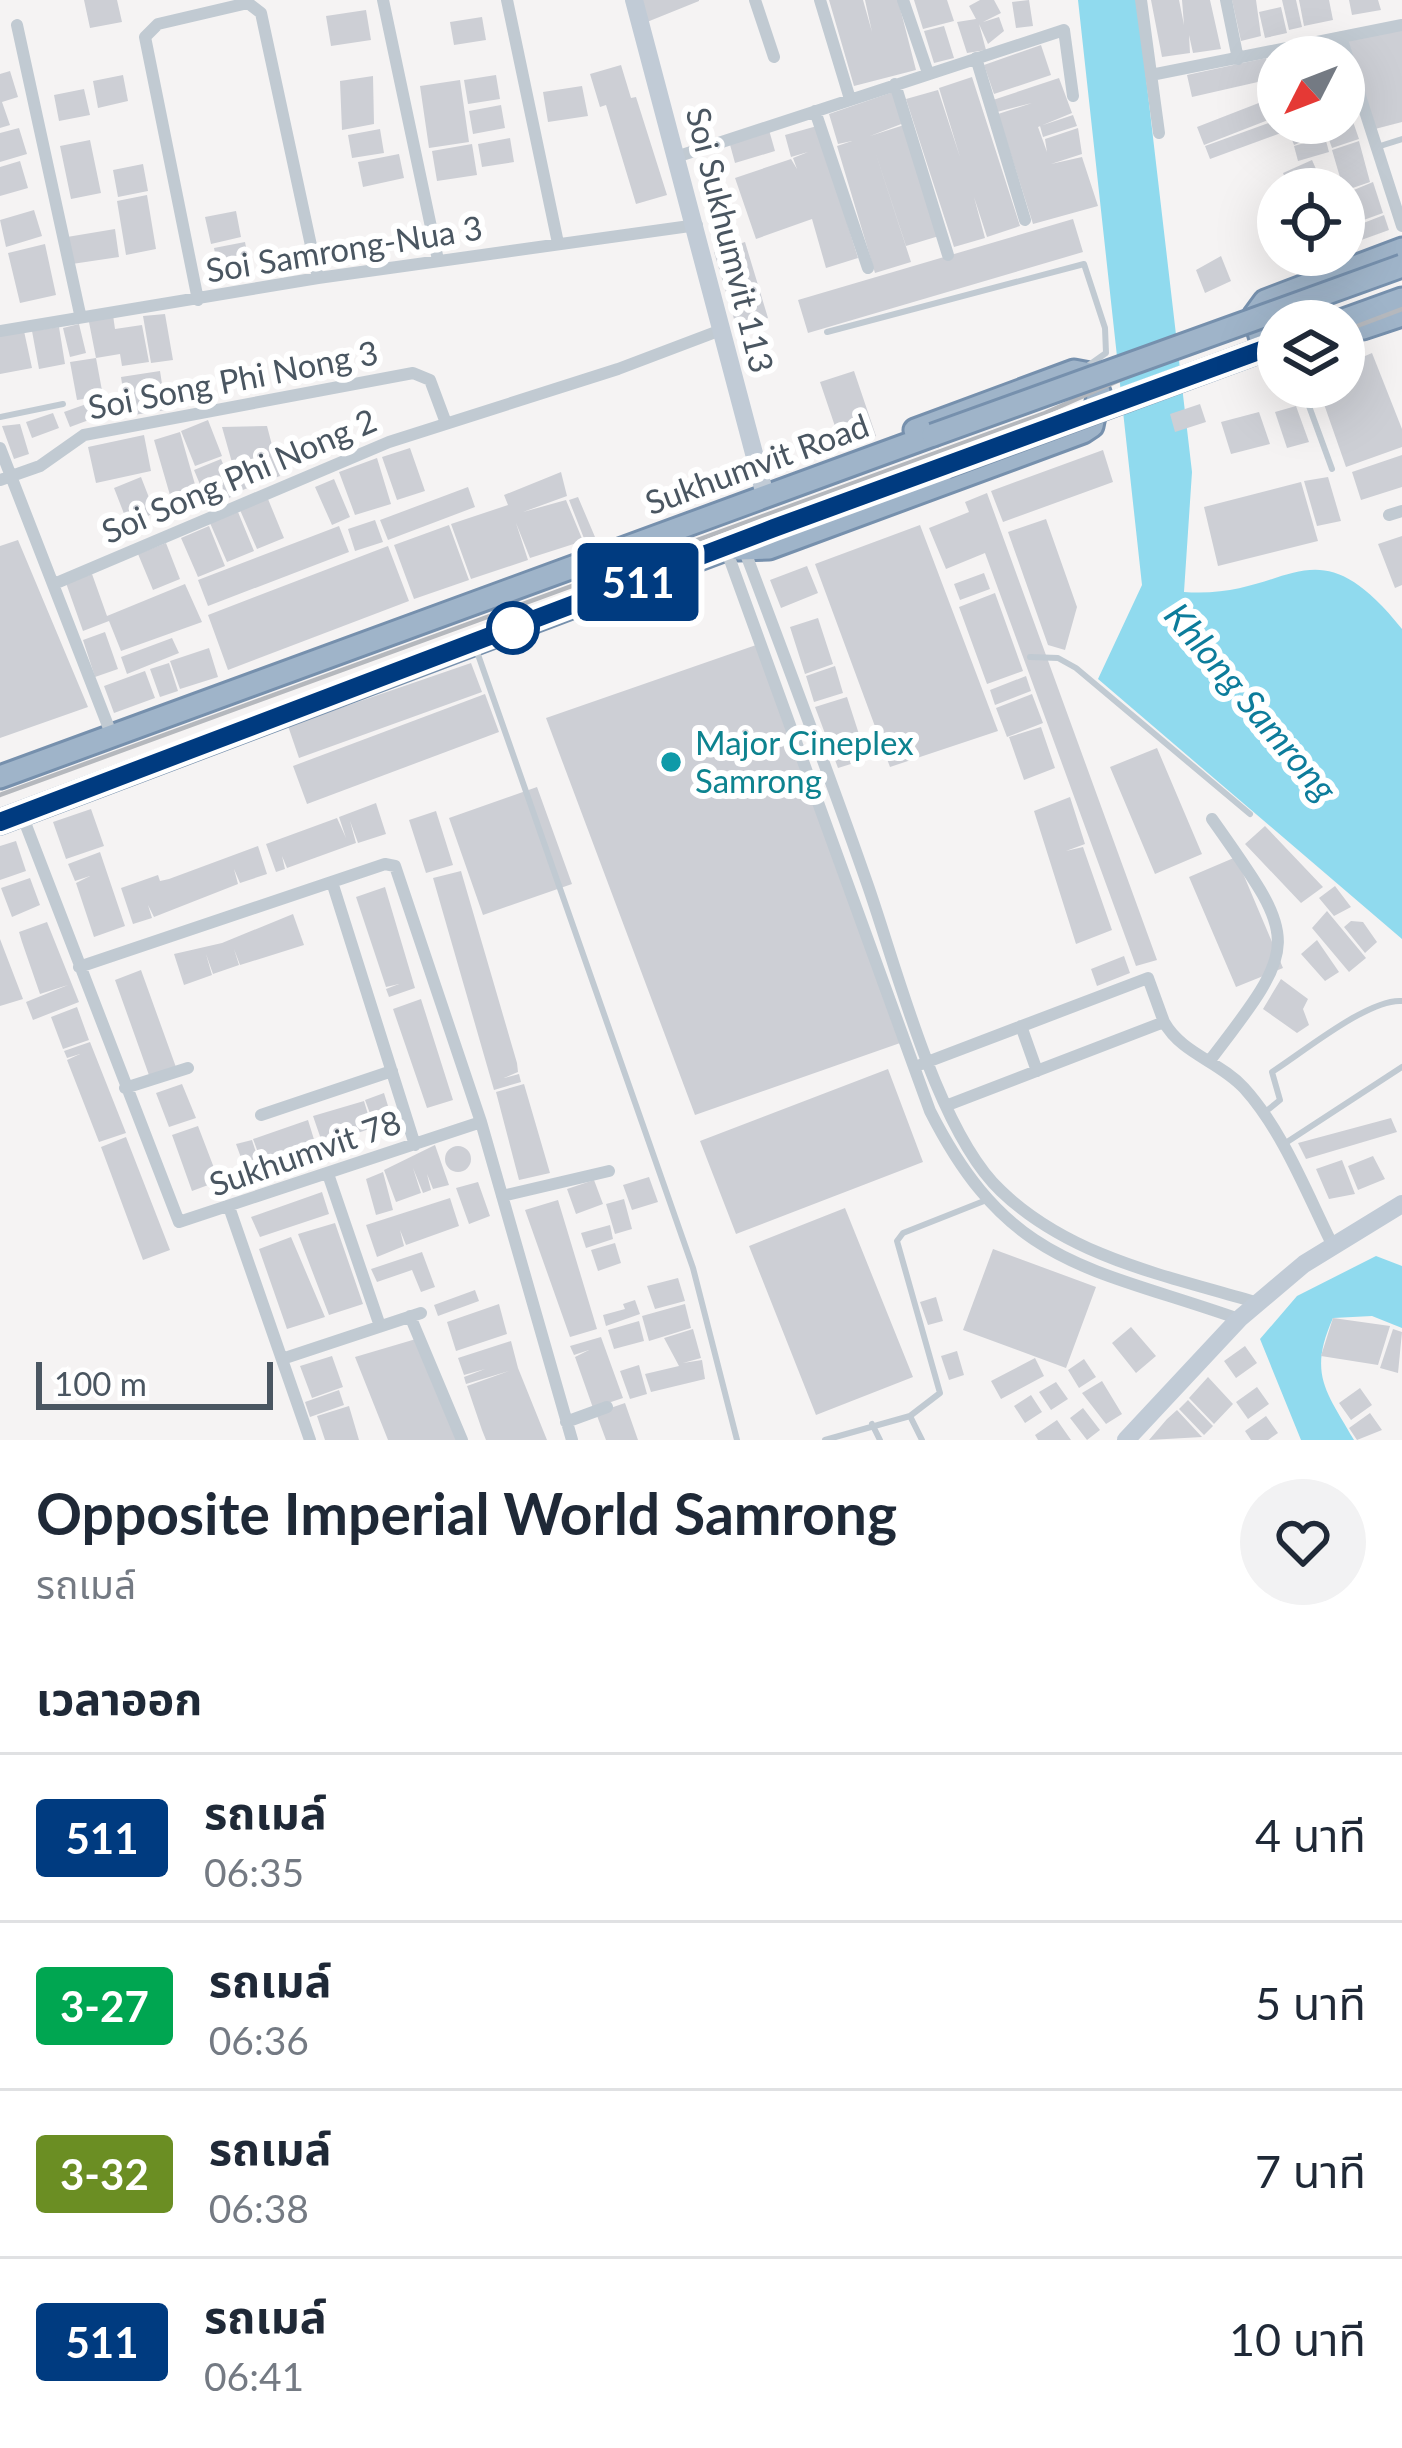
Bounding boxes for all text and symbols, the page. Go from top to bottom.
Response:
north arrow [1257,36,1365,144]
map controls [1257,36,1365,408]
street label: Soi Sukhumvit 113 [679,103,783,376]
button: locate [1257,168,1365,276]
street label: Soi Samrong-Nua 3 [203,206,485,290]
button: layers [1257,300,1365,408]
street label: Soi Song Phi Nong 3 [84,331,381,427]
street label: Soi Song Phi Nong 2 [95,399,382,551]
street label: Sukhumvit Road [640,404,874,522]
line badge: 511 [569,543,707,621]
text: 511 [601,557,675,607]
water label: Khlong Samrong [1156,593,1348,810]
unlabelled marker [488,603,538,653]
place label: Major Cineplex Samrong [695,722,914,800]
marker: Major Cineplex Samrong [658,749,684,775]
street label: Sukhumvit 78 [204,1101,406,1203]
scale bar [36,1356,273,1409]
text: 100 m [54,1363,147,1403]
text: Opposite Imperial World Samrong [36,1479,897,1547]
button: heart [1240,1479,1366,1605]
text: รถเมล์ [36,1561,136,1607]
text: เวลาออก [36,1671,202,1725]
text: รถเมล์ [204,1785,327,1839]
text: 4 นาที [1255,1808,1366,1862]
text: 511 [65,1813,139,1863]
text: 06:35 [204,1849,304,1895]
text: รถเมล์ [209,1953,332,2007]
text: 5 นาที [1255,1976,1366,2030]
text: 3-27 [60,1981,149,2031]
text: 06:36 [209,2017,309,2063]
text: รถเมล์ [209,2121,332,2175]
text: 7 นาที [1255,2144,1366,2198]
text: 3-32 [60,2149,149,2199]
text: 06:38 [209,2185,309,2231]
text: รถเมล์ [204,2289,327,2343]
text: 10 นาที [1229,2312,1366,2366]
text: 511 [65,2317,139,2367]
text: 06:41 [204,2353,304,2399]

